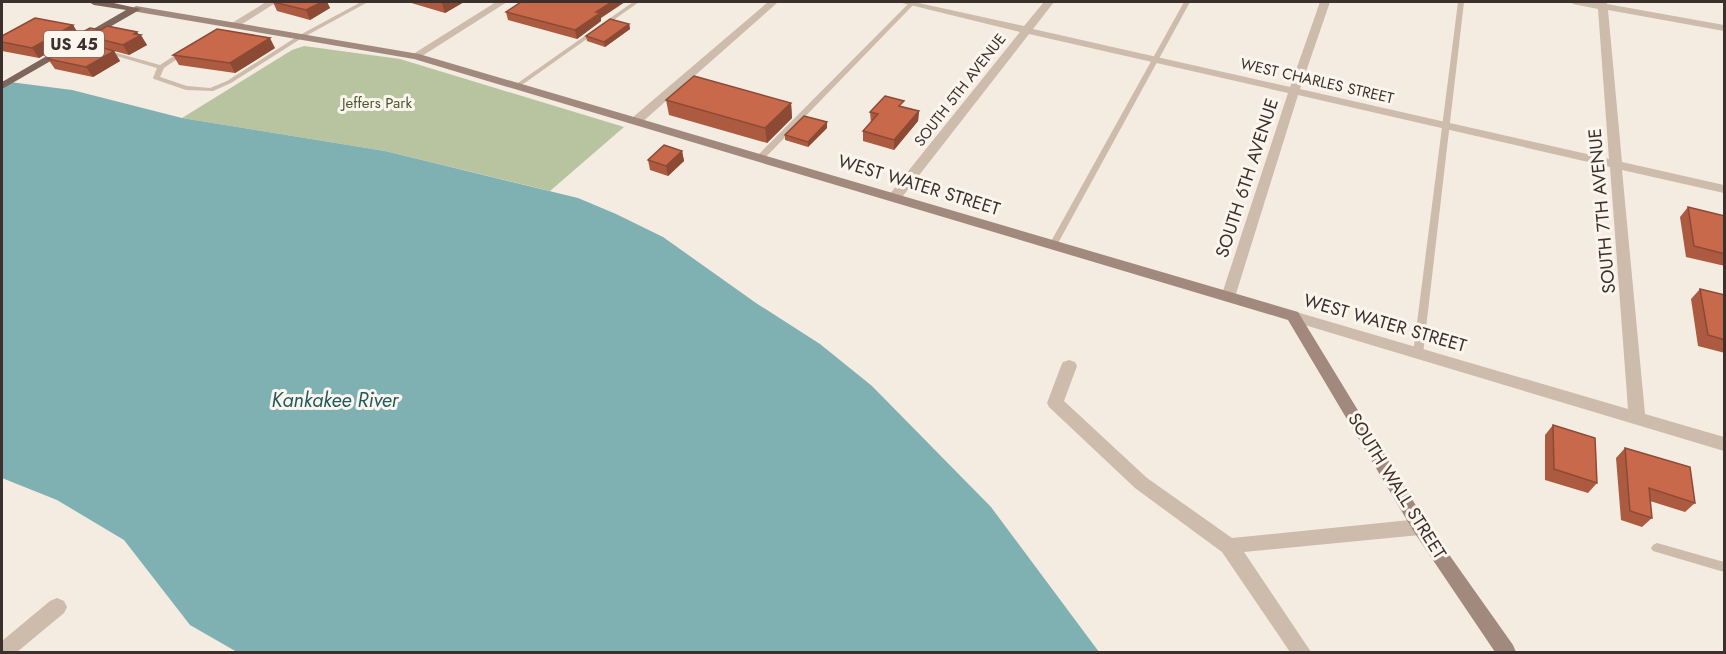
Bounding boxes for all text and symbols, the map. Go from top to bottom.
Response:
street label: SOUTH 5TH AVENUE [909,29,1011,151]
road number: US 45 [44,31,104,57]
street label: WEST CHARLES STREET [1238,53,1396,109]
park label: Jeffers Park [340,92,412,114]
street label: SOUTH 6TH AVENUE [1209,95,1285,261]
street label: SOUTH 7TH AVENUE [1582,127,1622,295]
street label: WEST WATER STREET [835,148,1004,222]
street label: WEST WATER STREET [1301,287,1470,359]
water label: Kankakee River [272,386,400,415]
street label: SOUTH WALL STREET [1341,408,1453,565]

